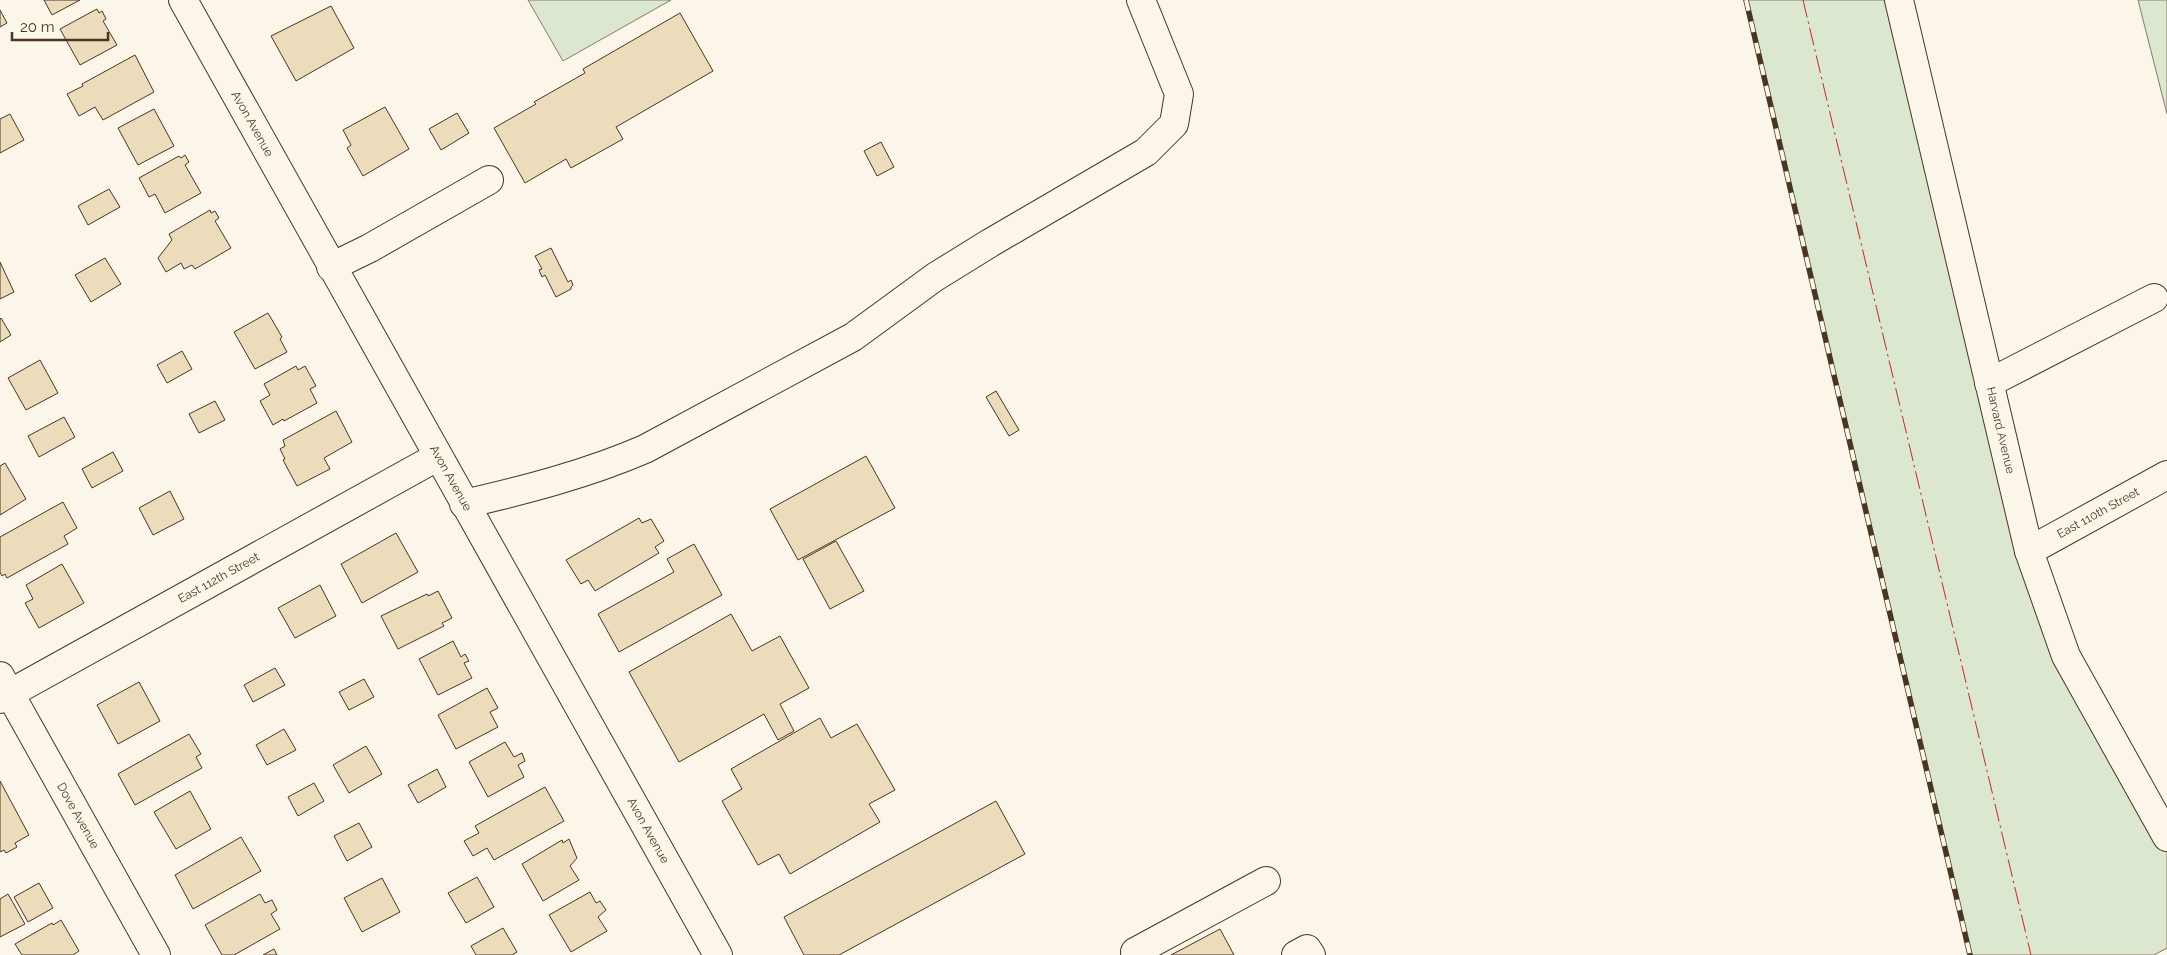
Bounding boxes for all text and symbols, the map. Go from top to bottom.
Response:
scale bar [12,10,109,42]
text: 20 m [20,18,55,36]
street label: Avon Avenue [228,89,276,159]
street label: Harvard Avenue [1983,385,2017,475]
street label: Avon Avenue [427,443,475,513]
street label: East 110th Street [2055,485,2142,541]
street label: East 112th Street [176,550,262,606]
street label: Dove Avenue [54,780,102,851]
street label: Avon Avenue [624,795,672,866]

